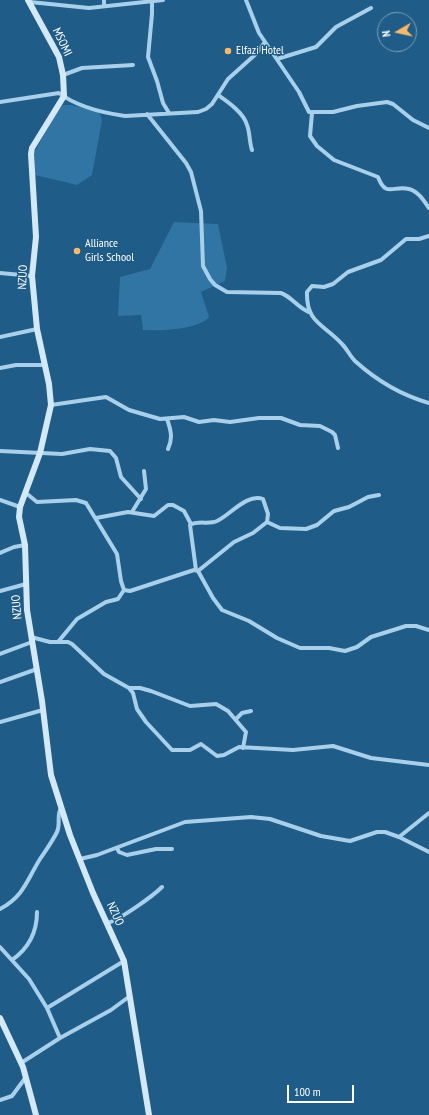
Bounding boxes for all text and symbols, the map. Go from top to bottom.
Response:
north arrow [377,12,417,52]
street label: MSOMI [49,25,75,59]
text: N [379,30,394,38]
place label: Elfazi Hotel [236,44,284,58]
marker: Elfazi Hotel [223,46,233,56]
place label: Alliance Girls School [85,237,134,265]
marker: Alliance Girls School [72,246,82,256]
street label: NZUO [15,264,31,290]
street label: NZUO [9,594,25,620]
street label: NZUO [103,900,127,928]
scale bar [289,1077,356,1103]
text: 100 m [294,1084,321,1099]

